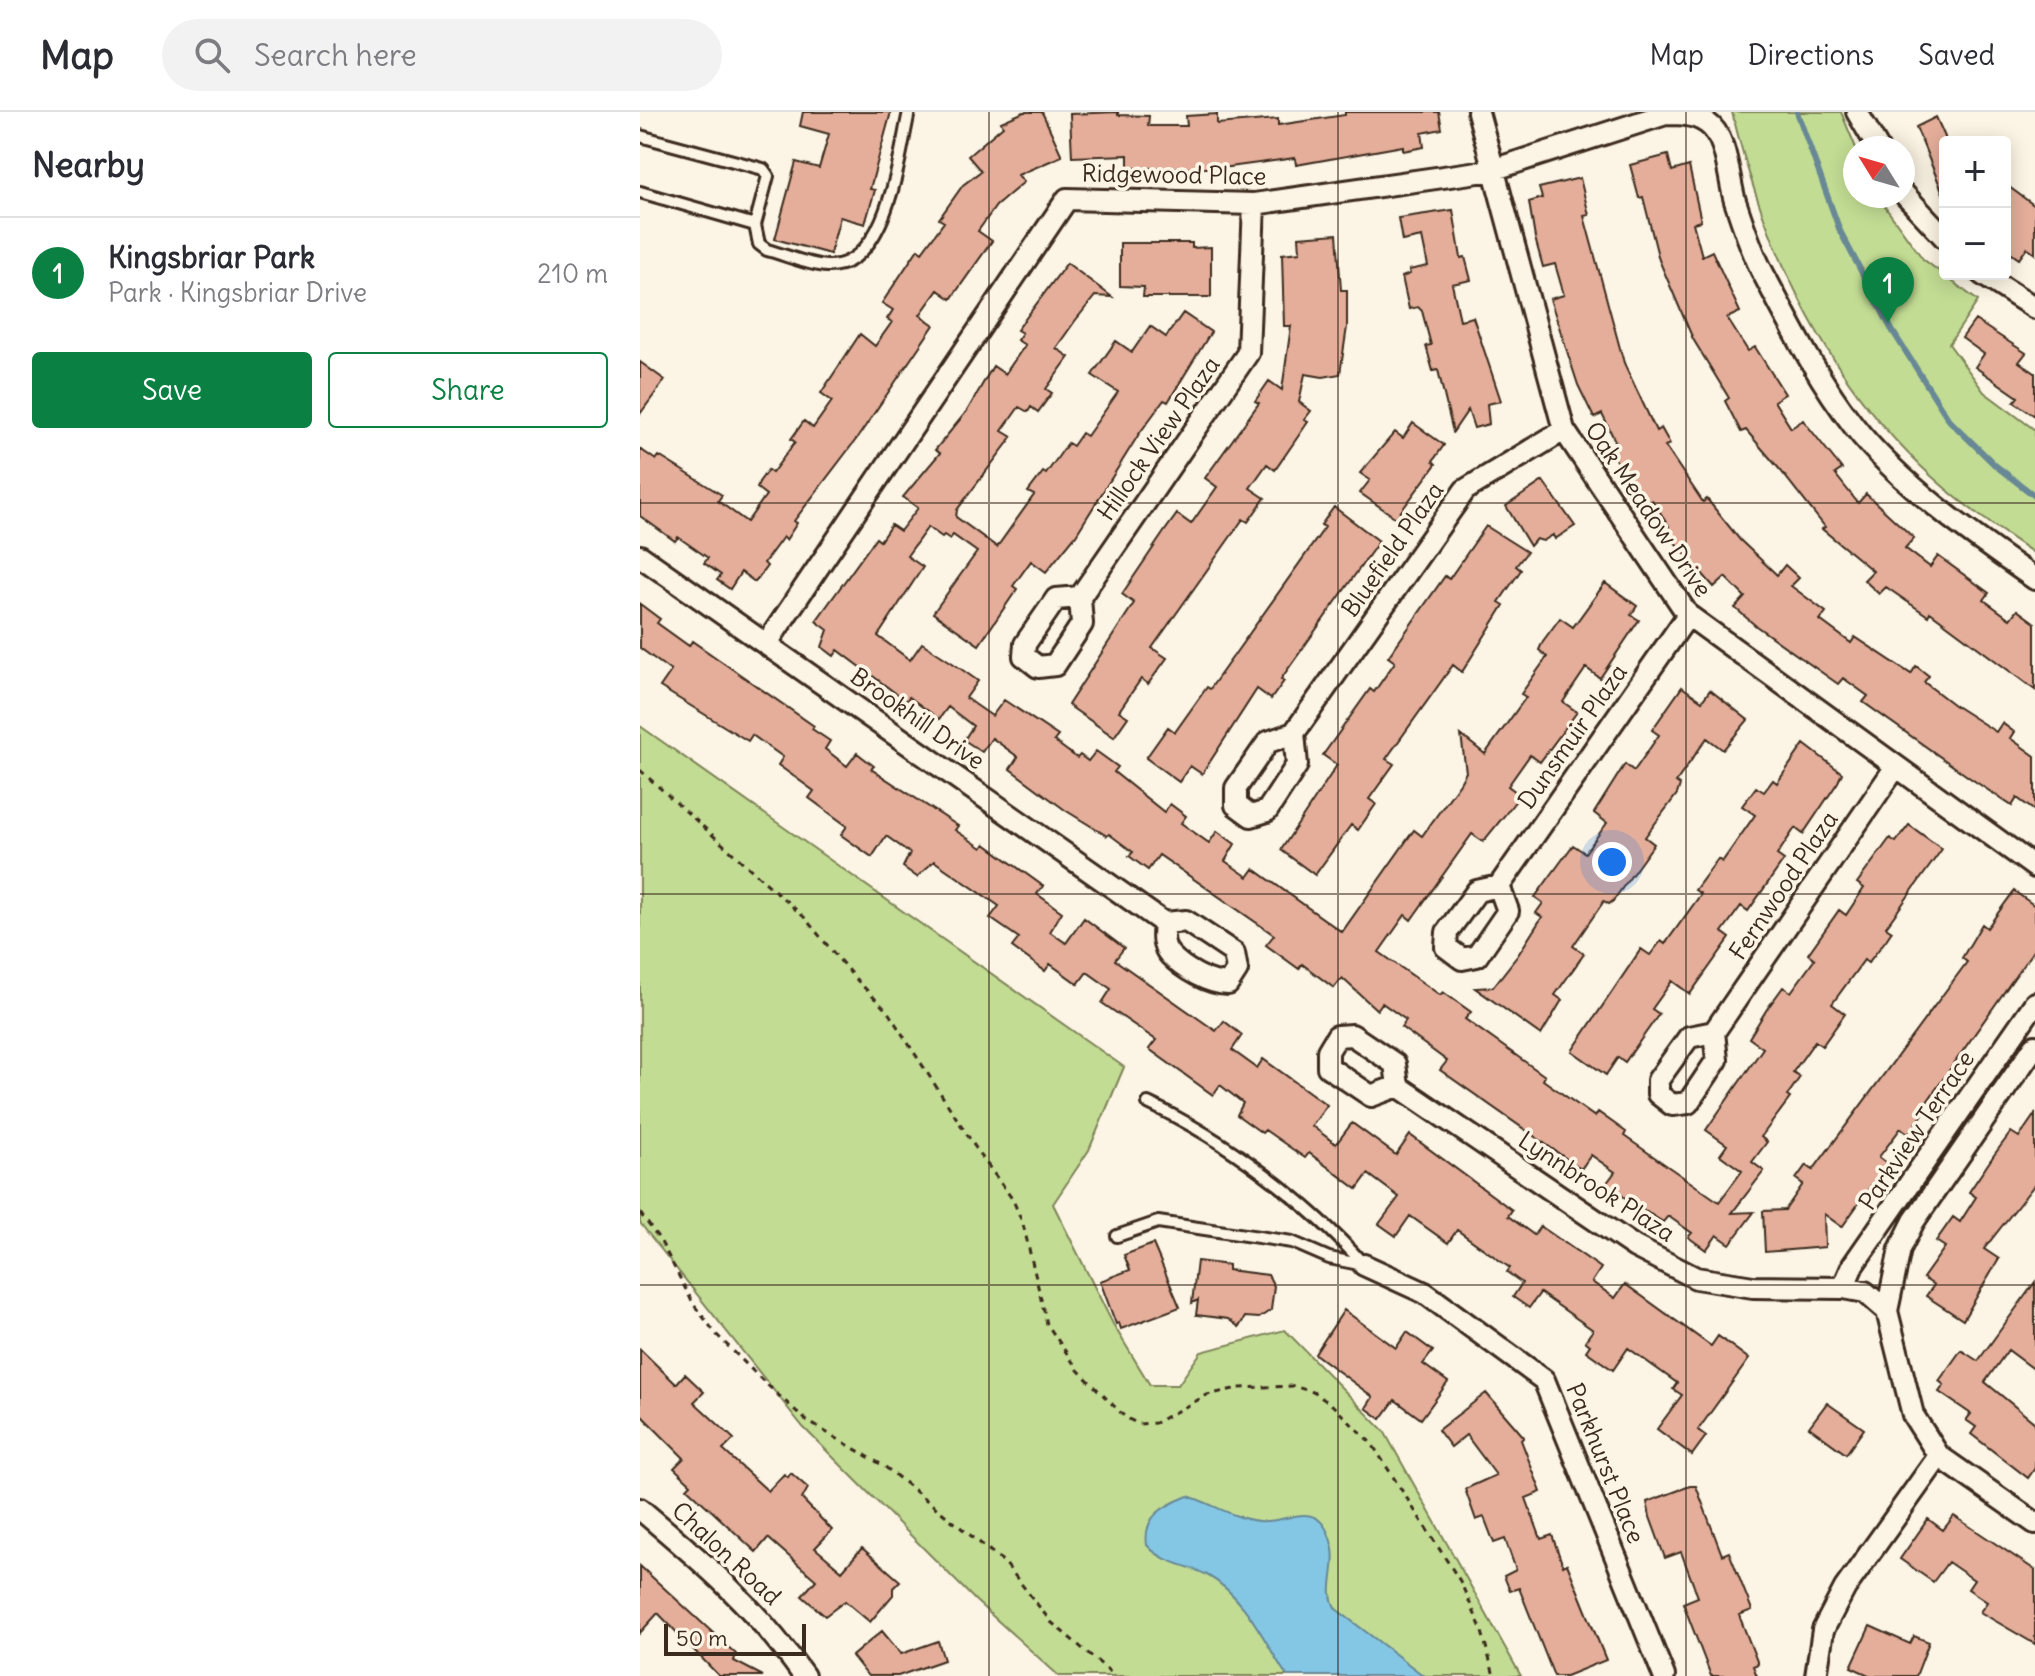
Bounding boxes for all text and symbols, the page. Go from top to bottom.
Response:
search box [162,19,722,91]
text: Map [40,32,114,79]
icon: search [190,33,234,77]
text: Search here [254,36,417,74]
text: Map [1649,37,1704,73]
text: Directions [1748,37,1874,73]
text: Saved [1918,37,1995,73]
north arrow [1843,136,1915,208]
map controls [1939,136,2011,280]
button: + [1939,136,2011,208]
text: Nearby [32,143,145,186]
street label: Ridgewood Place [1081,157,1267,191]
button: − [1939,208,2011,280]
text: Kingsbriar Park [108,238,315,276]
text: 1 [53,257,63,290]
text: 210 m [537,257,608,290]
pin: 1 [1862,257,1914,323]
text: Park · Kingsbriar Drive [108,276,367,309]
street label: Hillock View Plaza [1090,350,1226,526]
button: Save [32,352,312,428]
button: Share [328,352,608,428]
street label: Oak Meadow Drive [1579,416,1719,602]
street label: Bluefield Plaza [1334,476,1450,622]
street label: Dunsmuir Plaza [1511,658,1633,814]
street label: Brookhill Drive [845,661,991,775]
street label: Fernwood Plaza [1722,805,1844,965]
your location [1592,842,1632,882]
street label: Parkview Terrace [1852,1045,1980,1215]
street label: Lynnbrook Plaza [1513,1124,1681,1248]
street label: Parkhurst Place [1560,1379,1652,1547]
street label: Chalon Road [666,1495,788,1611]
scale bar [664,1620,806,1656]
text: 50 m [676,1624,728,1652]

